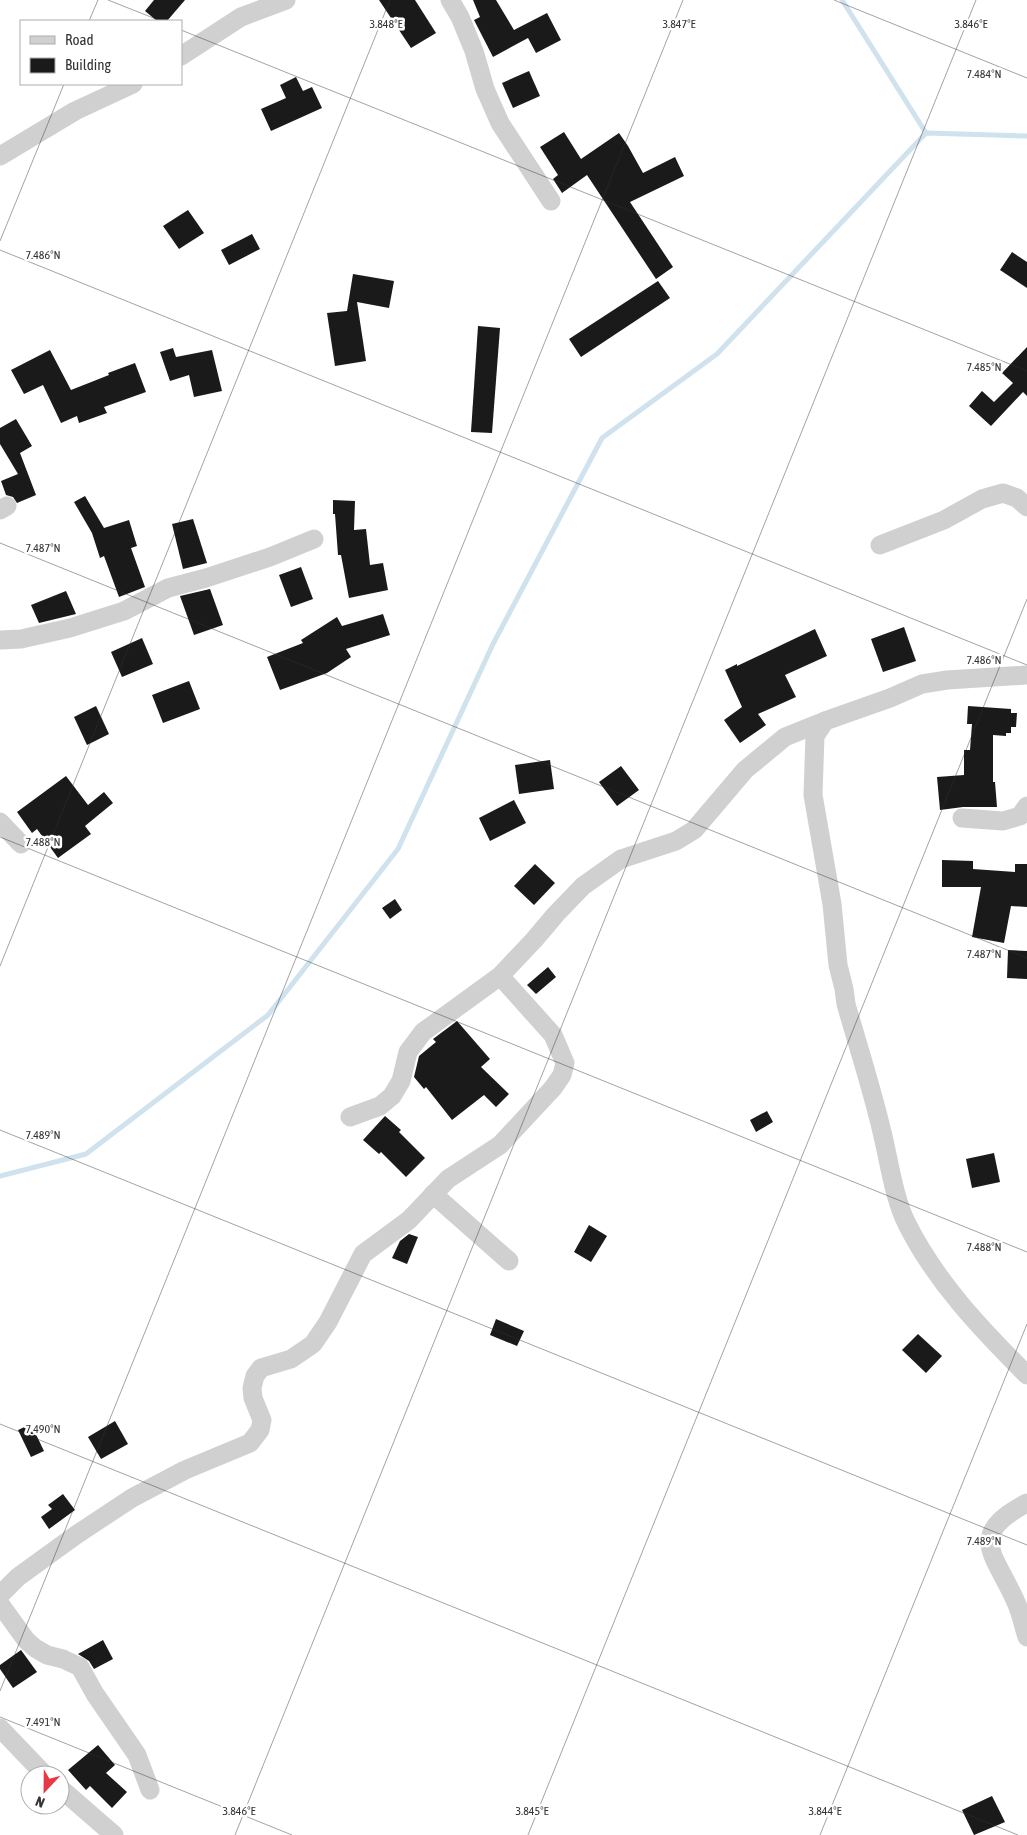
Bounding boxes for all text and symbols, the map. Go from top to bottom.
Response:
text: 3.848°E [369,17,403,31]
text: 3.847°E [662,17,696,31]
text: 3.846°E [954,17,988,31]
legend [20,20,182,85]
text: Road [65,31,94,48]
text: Building [65,56,111,73]
text: 7.484°N [966,67,1002,81]
text: 7.486°N [25,248,61,262]
text: 7.485°N [966,360,1002,374]
text: 7.487°N [25,541,61,555]
text: 7.486°N [966,653,1002,667]
text: 7.488°N [25,835,61,849]
text: 7.487°N [966,947,1002,961]
text: 7.489°N [25,1128,61,1142]
text: 7.488°N [966,1240,1002,1254]
text: 7.490°N [25,1422,61,1436]
text: 7.489°N [966,1534,1002,1548]
text: 7.491°N [25,1715,61,1729]
north arrow [20,1765,70,1815]
text: N [33,1793,47,1811]
text: 3.846°E [222,1804,256,1818]
text: 3.845°E [515,1804,549,1818]
text: 3.844°E [808,1804,842,1818]

